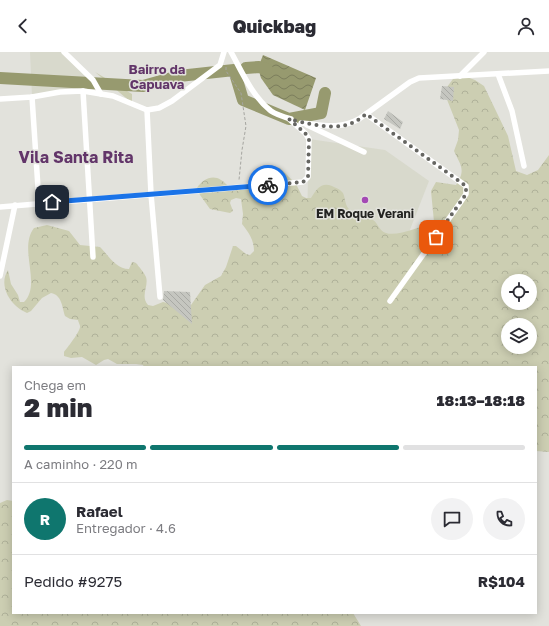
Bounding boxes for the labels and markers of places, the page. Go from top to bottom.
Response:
pin [35,185,69,219]
marker: EM Roque Verani [360,195,370,205]
place label: EM Roque Verani [316,206,414,221]
pin [419,220,453,254]

